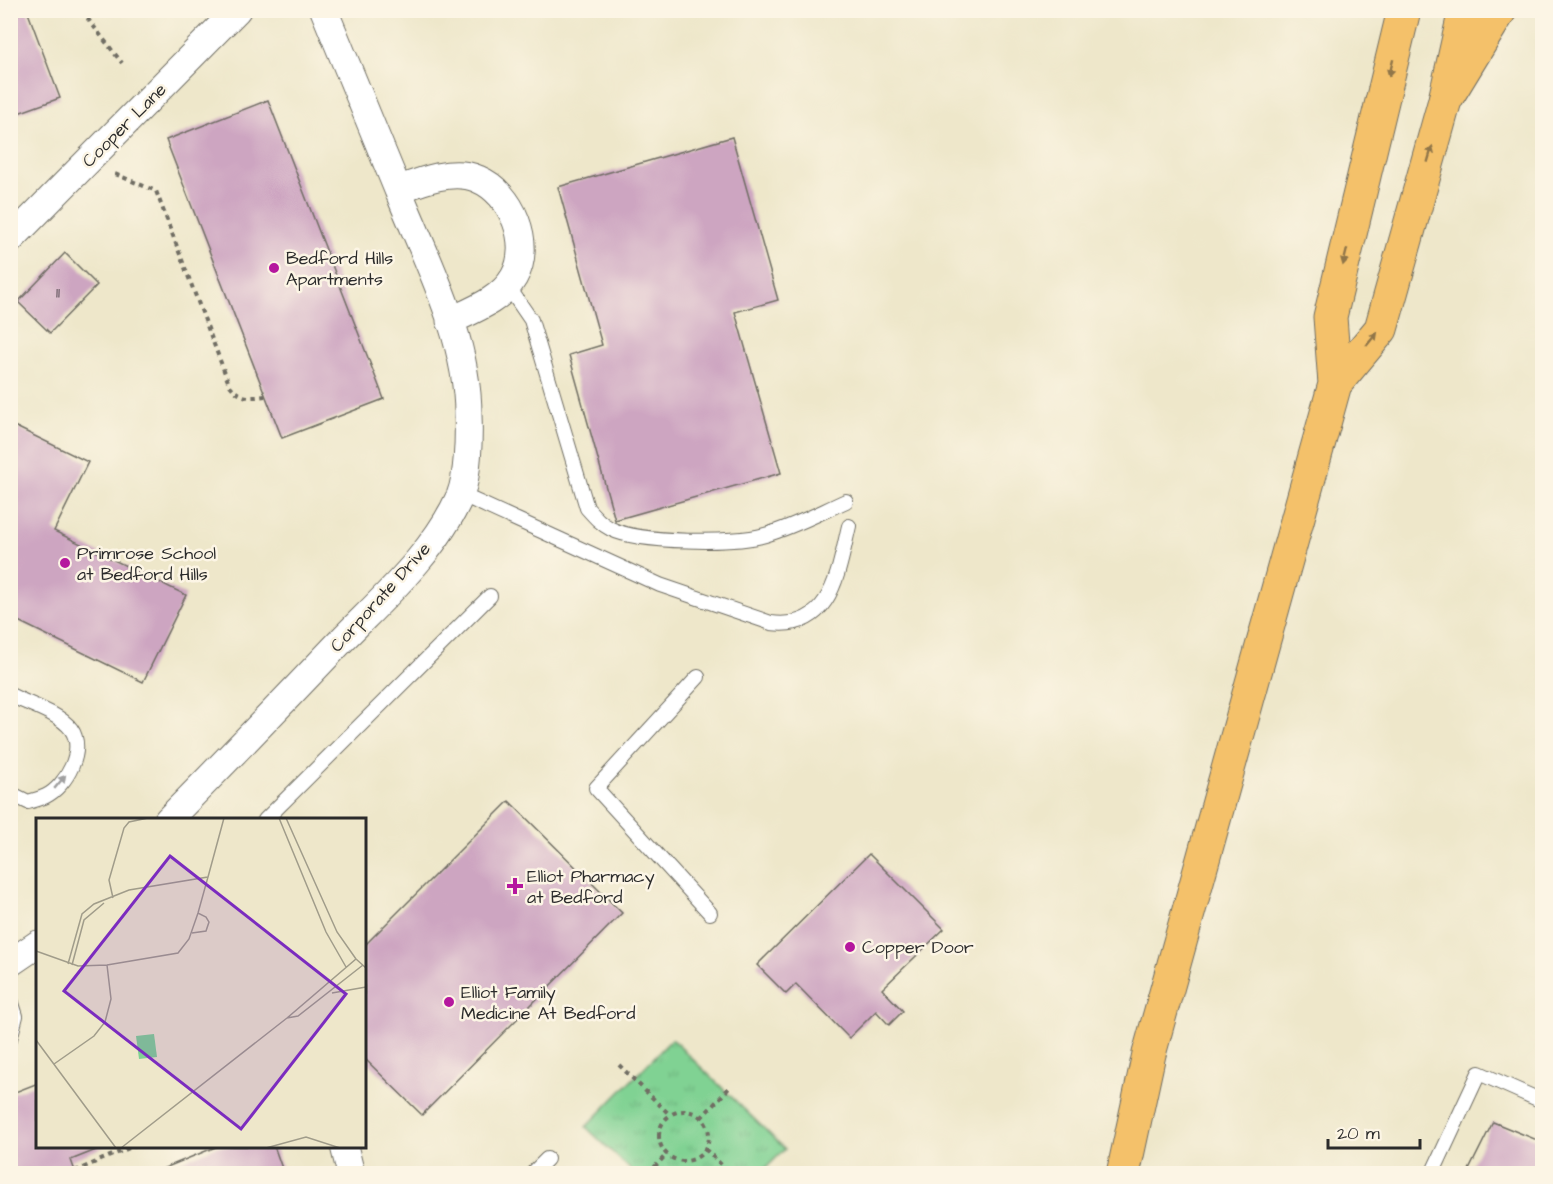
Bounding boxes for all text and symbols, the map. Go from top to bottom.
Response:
one-way arrow [1386,58,1396,77]
street label: Cooper Lane [77,77,172,173]
one-way arrow [1426,145,1435,163]
place label: Bedford Hills Apartments [286,246,393,292]
one-way arrow [1339,248,1349,266]
marker: Bedford Hills Apartments [267,261,281,275]
house number: 11 [56,283,60,304]
one-way arrow [1366,331,1379,347]
street label: Corporate Drive [324,537,437,658]
place label: Primrose School at Bedford Hills [77,541,216,587]
marker: Primrose School at Bedford Hills [58,556,72,570]
one-way arrow [53,774,66,790]
inset map [36,818,366,1148]
place label: Elliot Pharmacy at Bedford [527,864,655,910]
marker: Elliot Pharmacy at Bedford [508,879,522,893]
place label: Copper Door [862,935,974,960]
marker: Copper Door [843,940,857,954]
place label: Elliot Family Medicine At Bedford [461,980,635,1026]
marker: Elliot Family Medicine At Bedford [442,995,456,1009]
scale bar [1328,1112,1420,1150]
text: 20 m [1337,1121,1380,1146]

